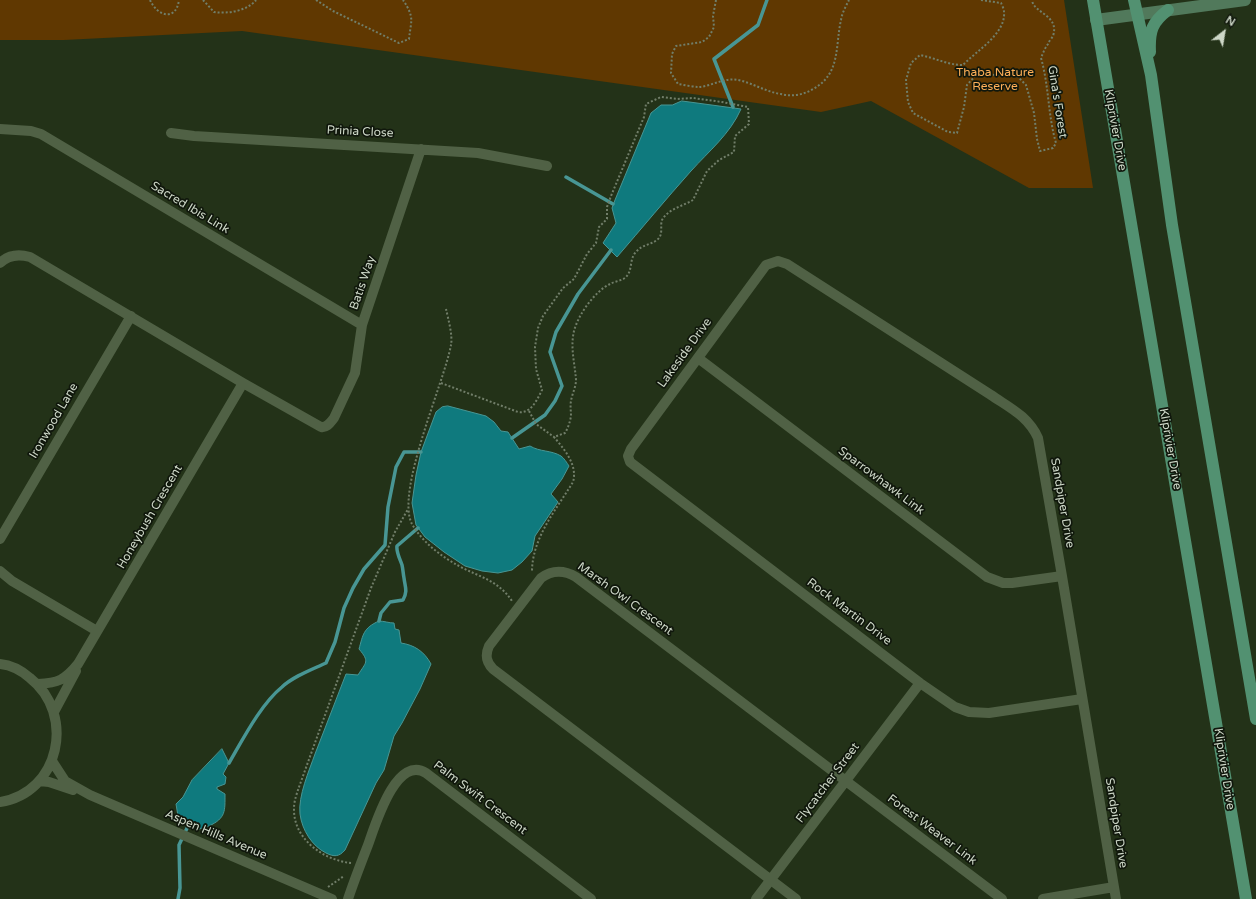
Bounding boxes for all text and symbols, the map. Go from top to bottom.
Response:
north arrow [1204,12,1244,52]
text: N [1223,13,1238,29]
street label: Gina's Forest [1044,65,1070,139]
park label: Thaba Nature Reserve [956,66,1034,94]
street label: Kliprivier Drive [1101,88,1129,172]
street label: Prinia Close [326,123,394,141]
street label: Sacred Ibis Link [148,179,232,237]
street label: Batis Way [347,254,379,312]
street label: Lakeside Drive [655,315,715,391]
street label: Ironwood Lane [27,381,81,461]
street label: Kliprivier Drive [1156,407,1184,491]
street label: Sparrowhawk Link [835,444,927,518]
street label: Sandpiper Drive [1047,457,1077,549]
street label: Honeybush Crescent [114,462,186,572]
street label: Marsh Owl Crescent [574,559,676,639]
street label: Rock Martin Drive [804,575,894,649]
street label: Kliprivier Drive [1210,727,1238,811]
street label: Flycatcher Street [793,740,863,826]
street label: Palm Swift Crescent [430,758,530,838]
street label: Sandpiper Drive [1102,777,1130,869]
street label: Forest Weaver Link [884,792,980,868]
street label: Aspen Hills Avenue [163,807,269,863]

